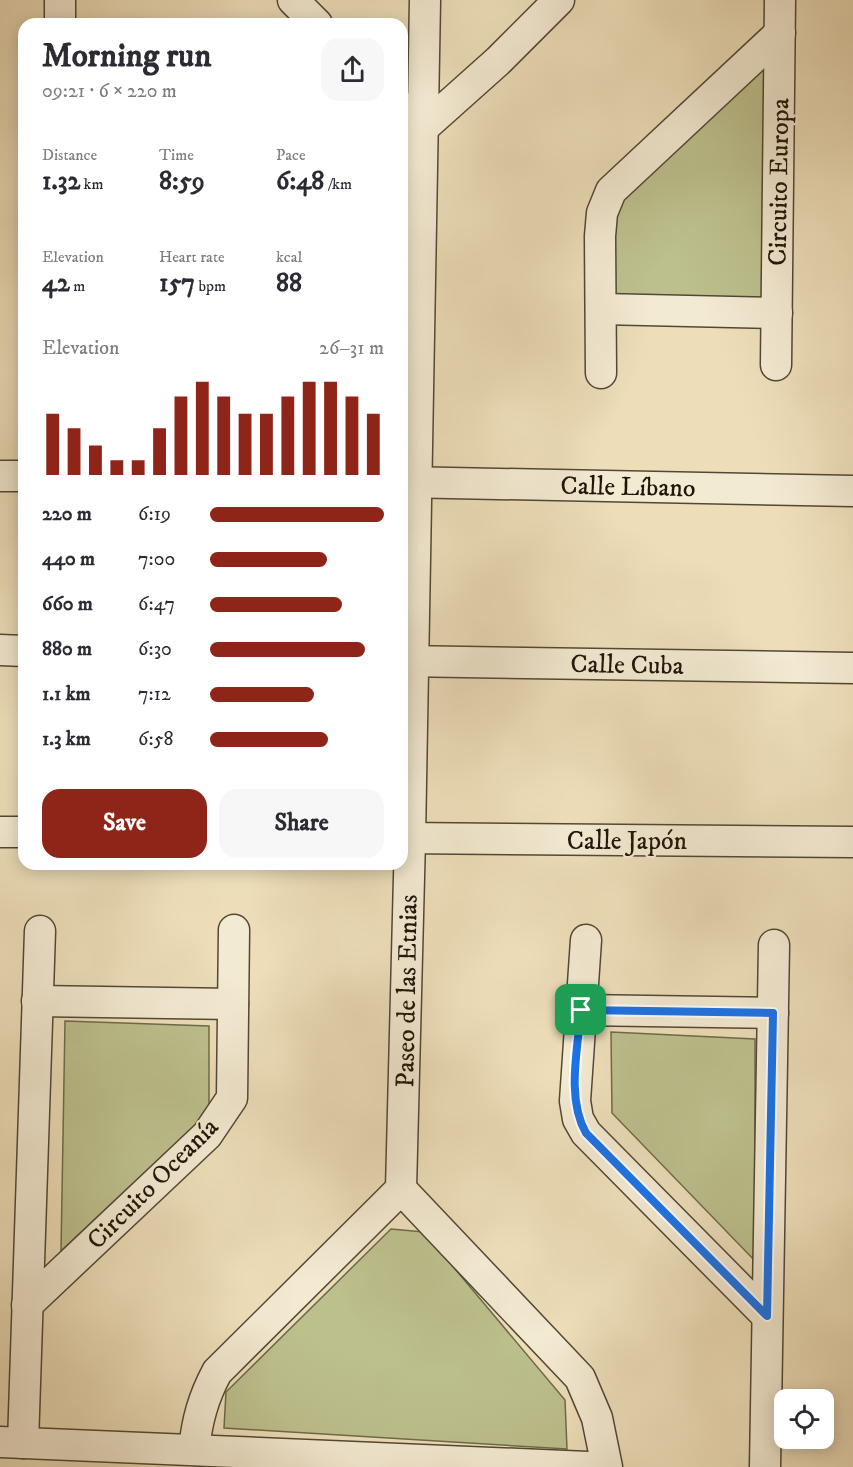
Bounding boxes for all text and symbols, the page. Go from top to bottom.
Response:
text: Morning run [42,36,211,77]
button: share [321,38,384,101]
text: 09:21 · 6 × 220 m [42,79,177,104]
street label: Circuito Europa [762,98,797,266]
text: Distance [42,145,97,165]
text: Time [159,145,194,165]
text: Pace [276,145,306,165]
text: 1.32 [42,165,80,198]
text: 8:59 [159,165,205,198]
text: 6:48 [276,165,324,198]
text: km [80,174,104,194]
text: /km [324,174,352,194]
text: Elevation [42,247,104,267]
text: Heart rate [159,247,225,267]
text: kcal [276,247,302,267]
text: 42 [42,267,70,300]
text: 157 [159,267,195,300]
text: 88 [276,267,302,300]
text: m [70,276,85,296]
text: bpm [195,276,226,296]
text: Elevation [42,336,119,361]
text: 26–31 m [319,336,384,361]
street label: Calle Líbano [560,470,696,505]
text: 220 m [42,502,92,527]
text: 6:19 [138,502,171,527]
text: 440 m [42,547,95,572]
text: 7:00 [138,547,175,572]
text: 660 m [42,592,93,617]
text: 6:47 [138,592,175,617]
text: 880 m [42,637,92,662]
text: 6:30 [138,637,172,662]
street label: Calle Cuba [570,648,684,683]
text: 1.1 km [42,682,91,707]
text: 7:12 [138,682,171,707]
text: 1.3 km [42,727,91,752]
text: 6:58 [138,727,174,752]
button: Save [42,789,207,858]
button: Share [219,789,384,858]
street label: Calle Japón [567,825,688,858]
street label: Paseo de las Etnias [389,894,426,1088]
pin [555,984,606,1035]
icon: arrive [564,993,597,1026]
street label: Circuito Oceanía [80,1111,226,1257]
map controls [774,1389,834,1449]
button: locate [774,1389,834,1449]

